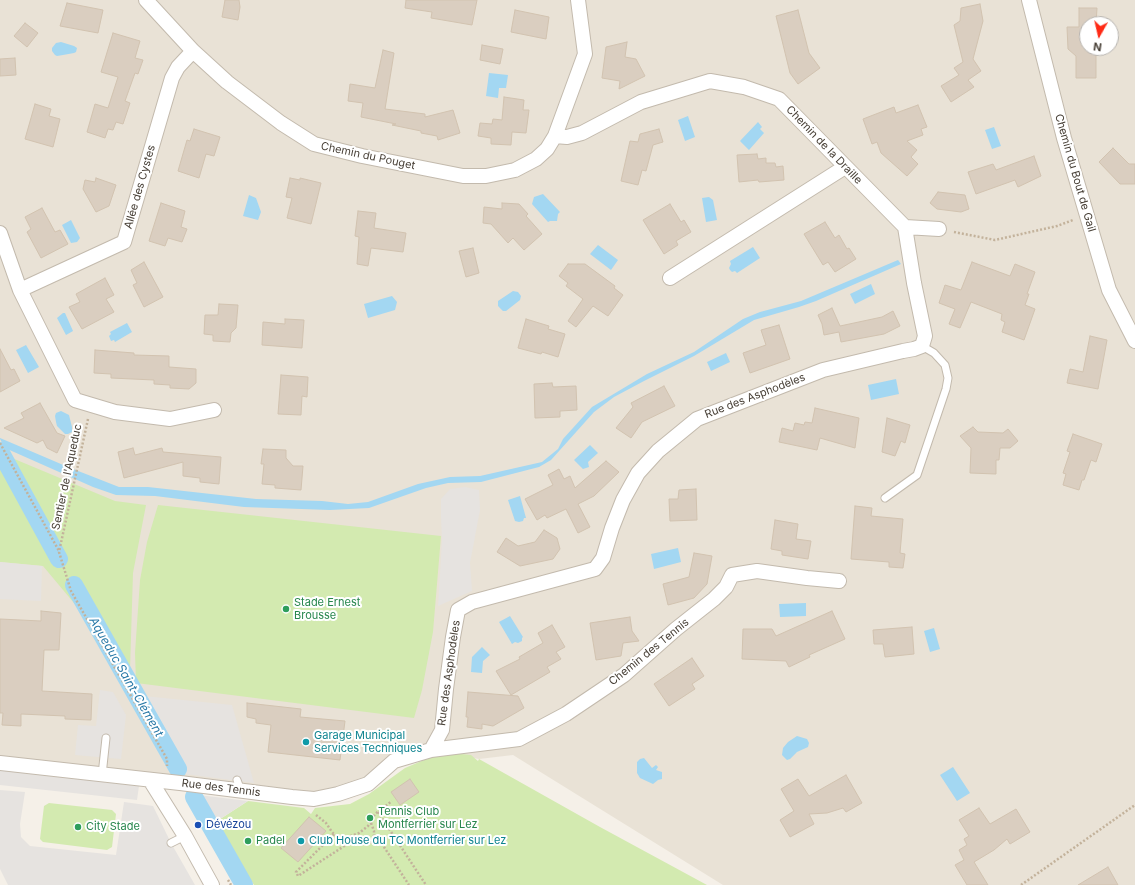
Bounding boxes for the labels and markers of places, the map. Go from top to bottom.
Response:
place label: Stade Ernest Brousse [294,596,360,622]
marker: Stade Ernest Brousse [281,604,291,614]
place label: Garage Municipal Services Techniques [314,729,422,755]
marker: Garage Municipal Services Techniques [301,737,311,747]
place label: Tennis Club Montferrier sur Lez [378,805,478,831]
marker: Tennis Club Montferrier sur Lez [365,813,375,823]
place label: Dévézou [206,818,251,832]
place label: City Stade [86,820,140,834]
marker: Dévézou [193,820,203,830]
marker: City Stade [73,822,83,832]
place label: Padel [256,834,285,848]
place label: Club House du TC Montferrier sur Lez [309,834,506,848]
marker: Padel [243,836,253,846]
marker: Club House du TC Montferrier sur Lez [296,836,306,846]

